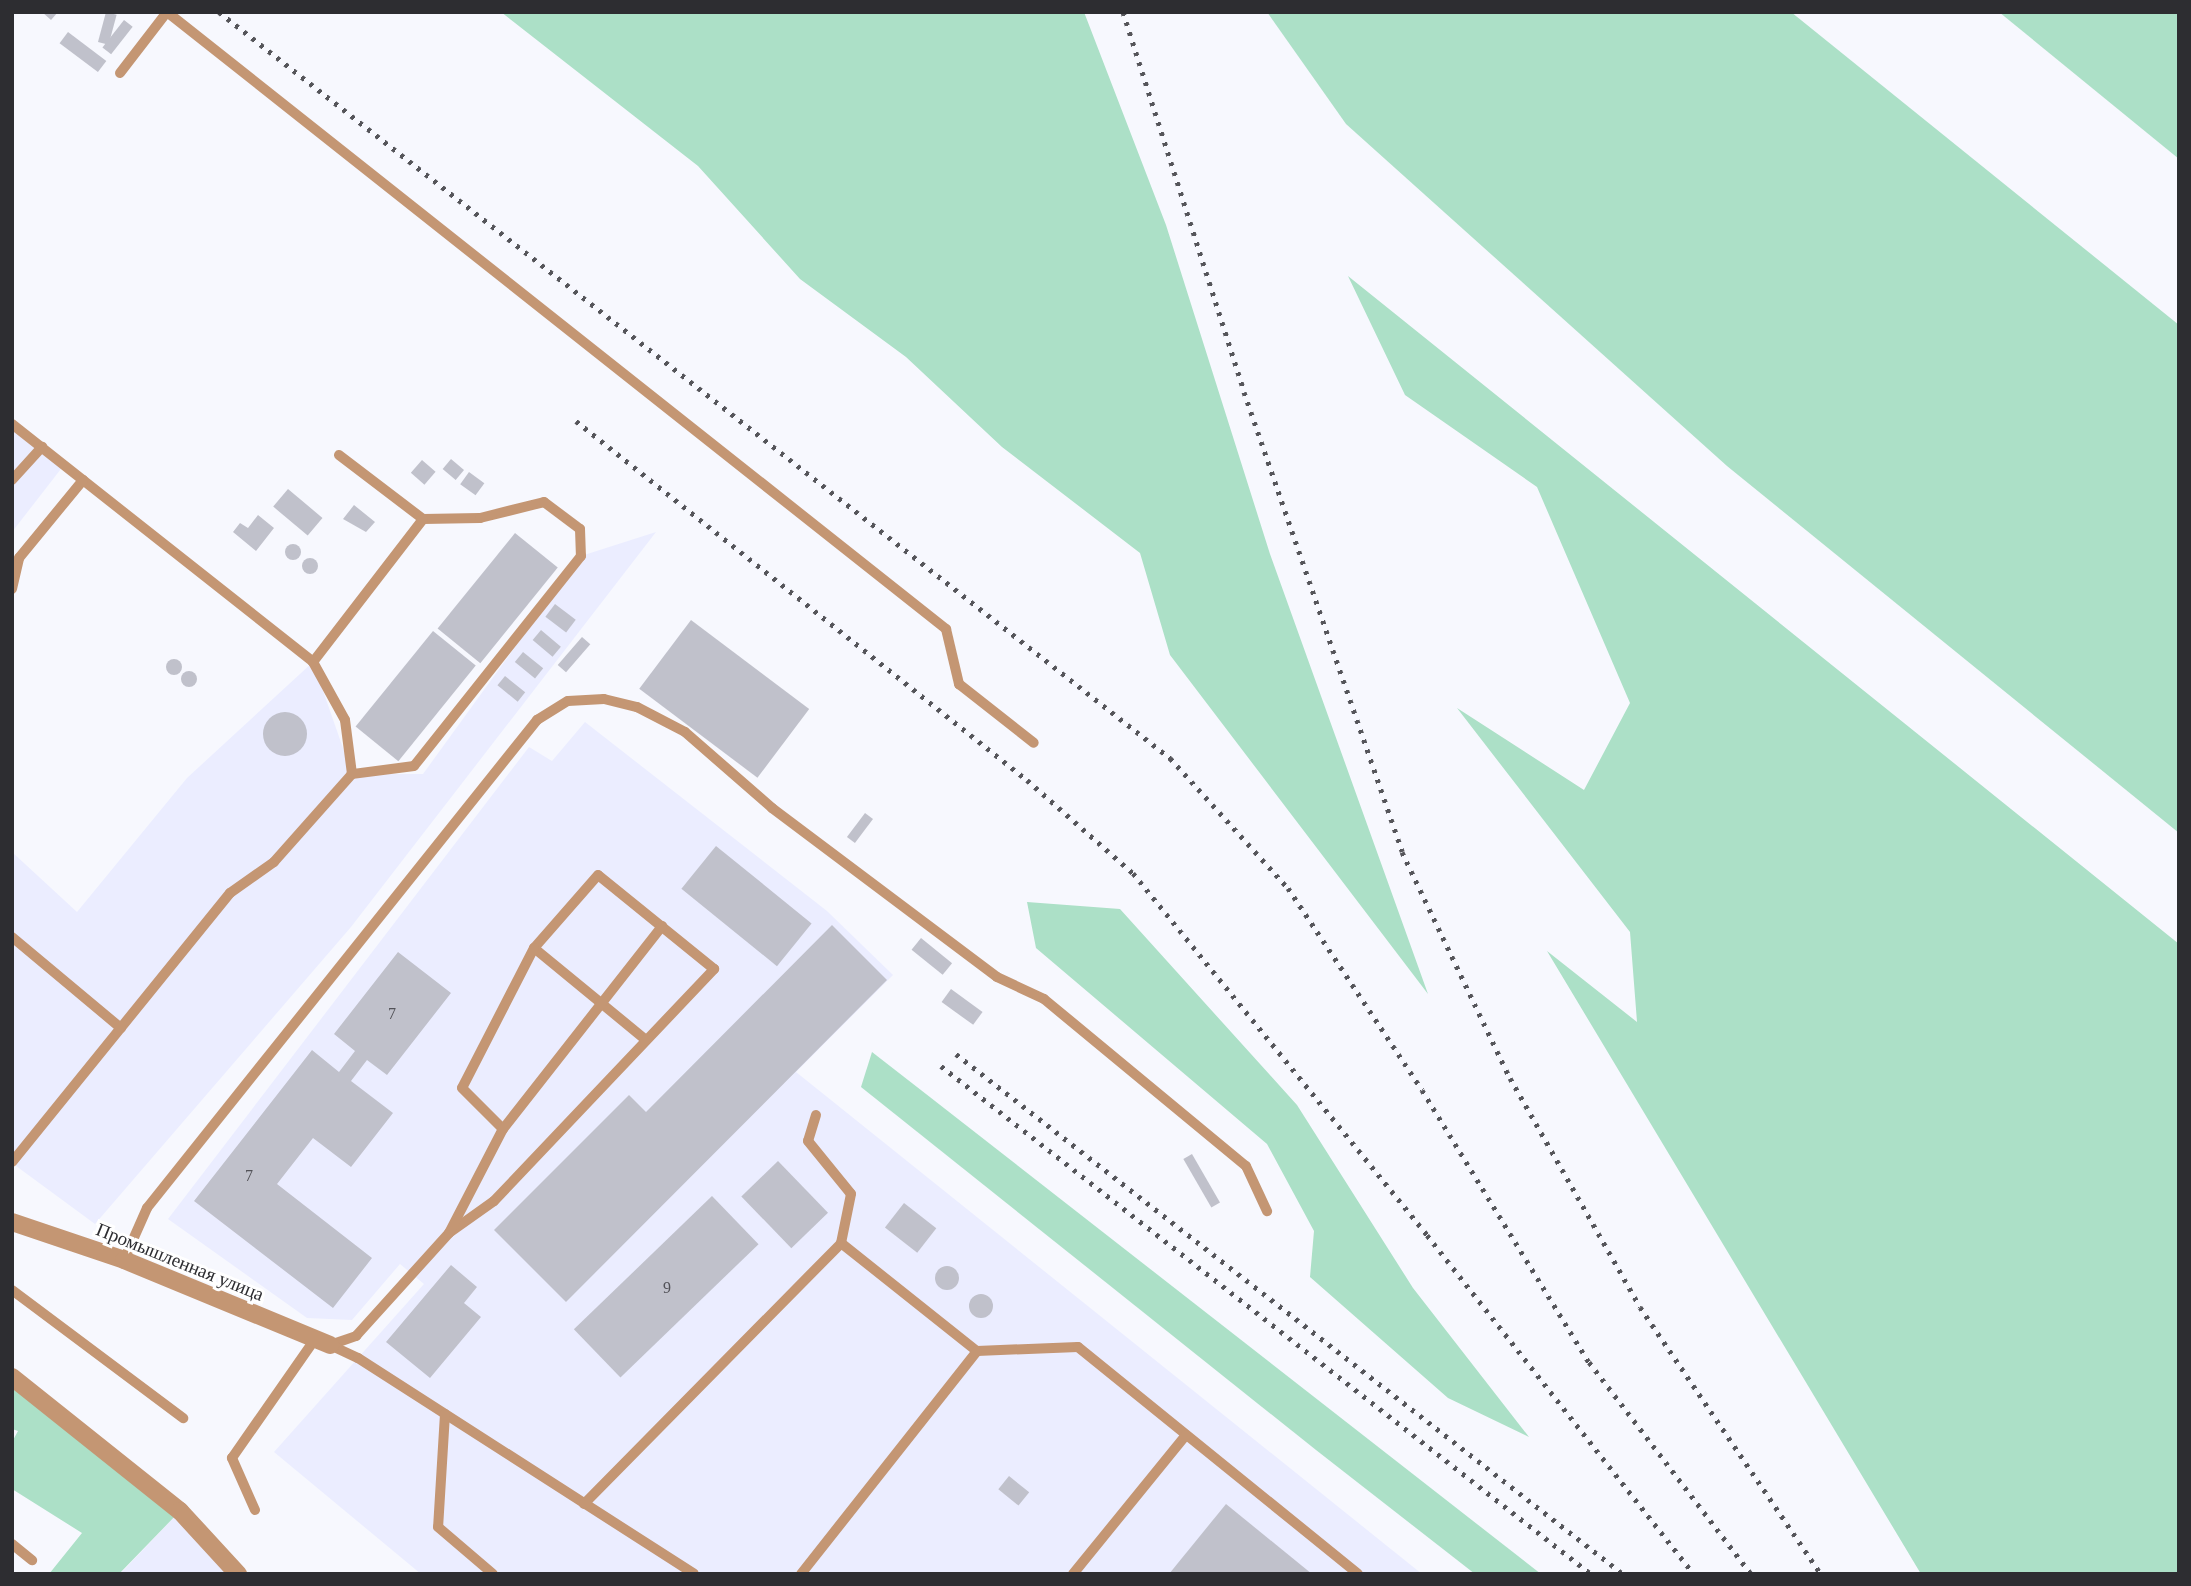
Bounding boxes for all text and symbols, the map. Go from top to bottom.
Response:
house number: 7 [388,1004,396,1024]
house number: 7 [245,1166,253,1186]
street label: Промышленная улица [93,1218,267,1306]
house number: 9 [663,1278,671,1298]

